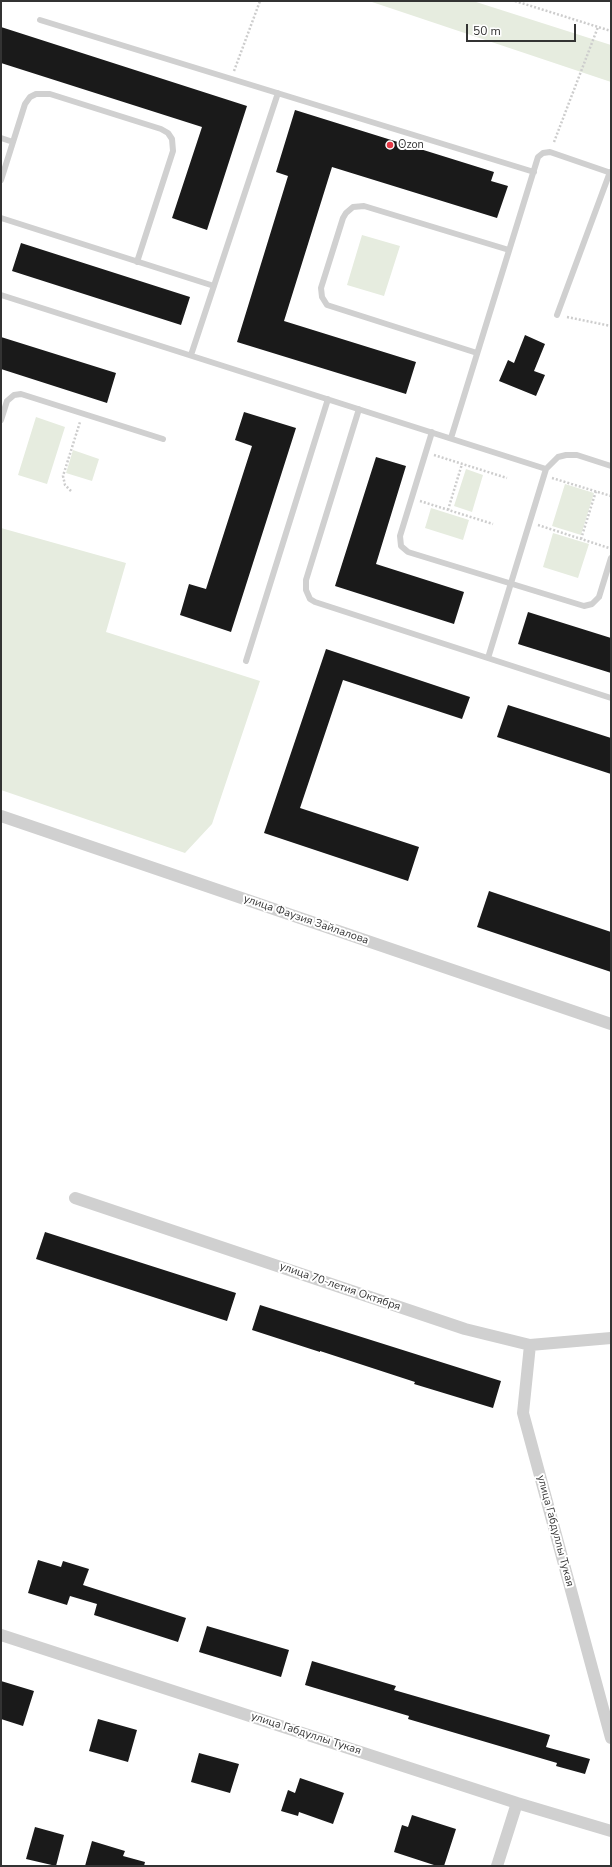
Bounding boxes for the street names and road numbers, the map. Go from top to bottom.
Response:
street label: улица Фаузия Зайлалова [242,892,370,948]
street label: улица 70-летия Октября [278,1260,402,1314]
street label: улица Габдуллы Тукая [534,1474,576,1588]
street label: улица Габдуллы Тукая [249,1710,363,1758]

